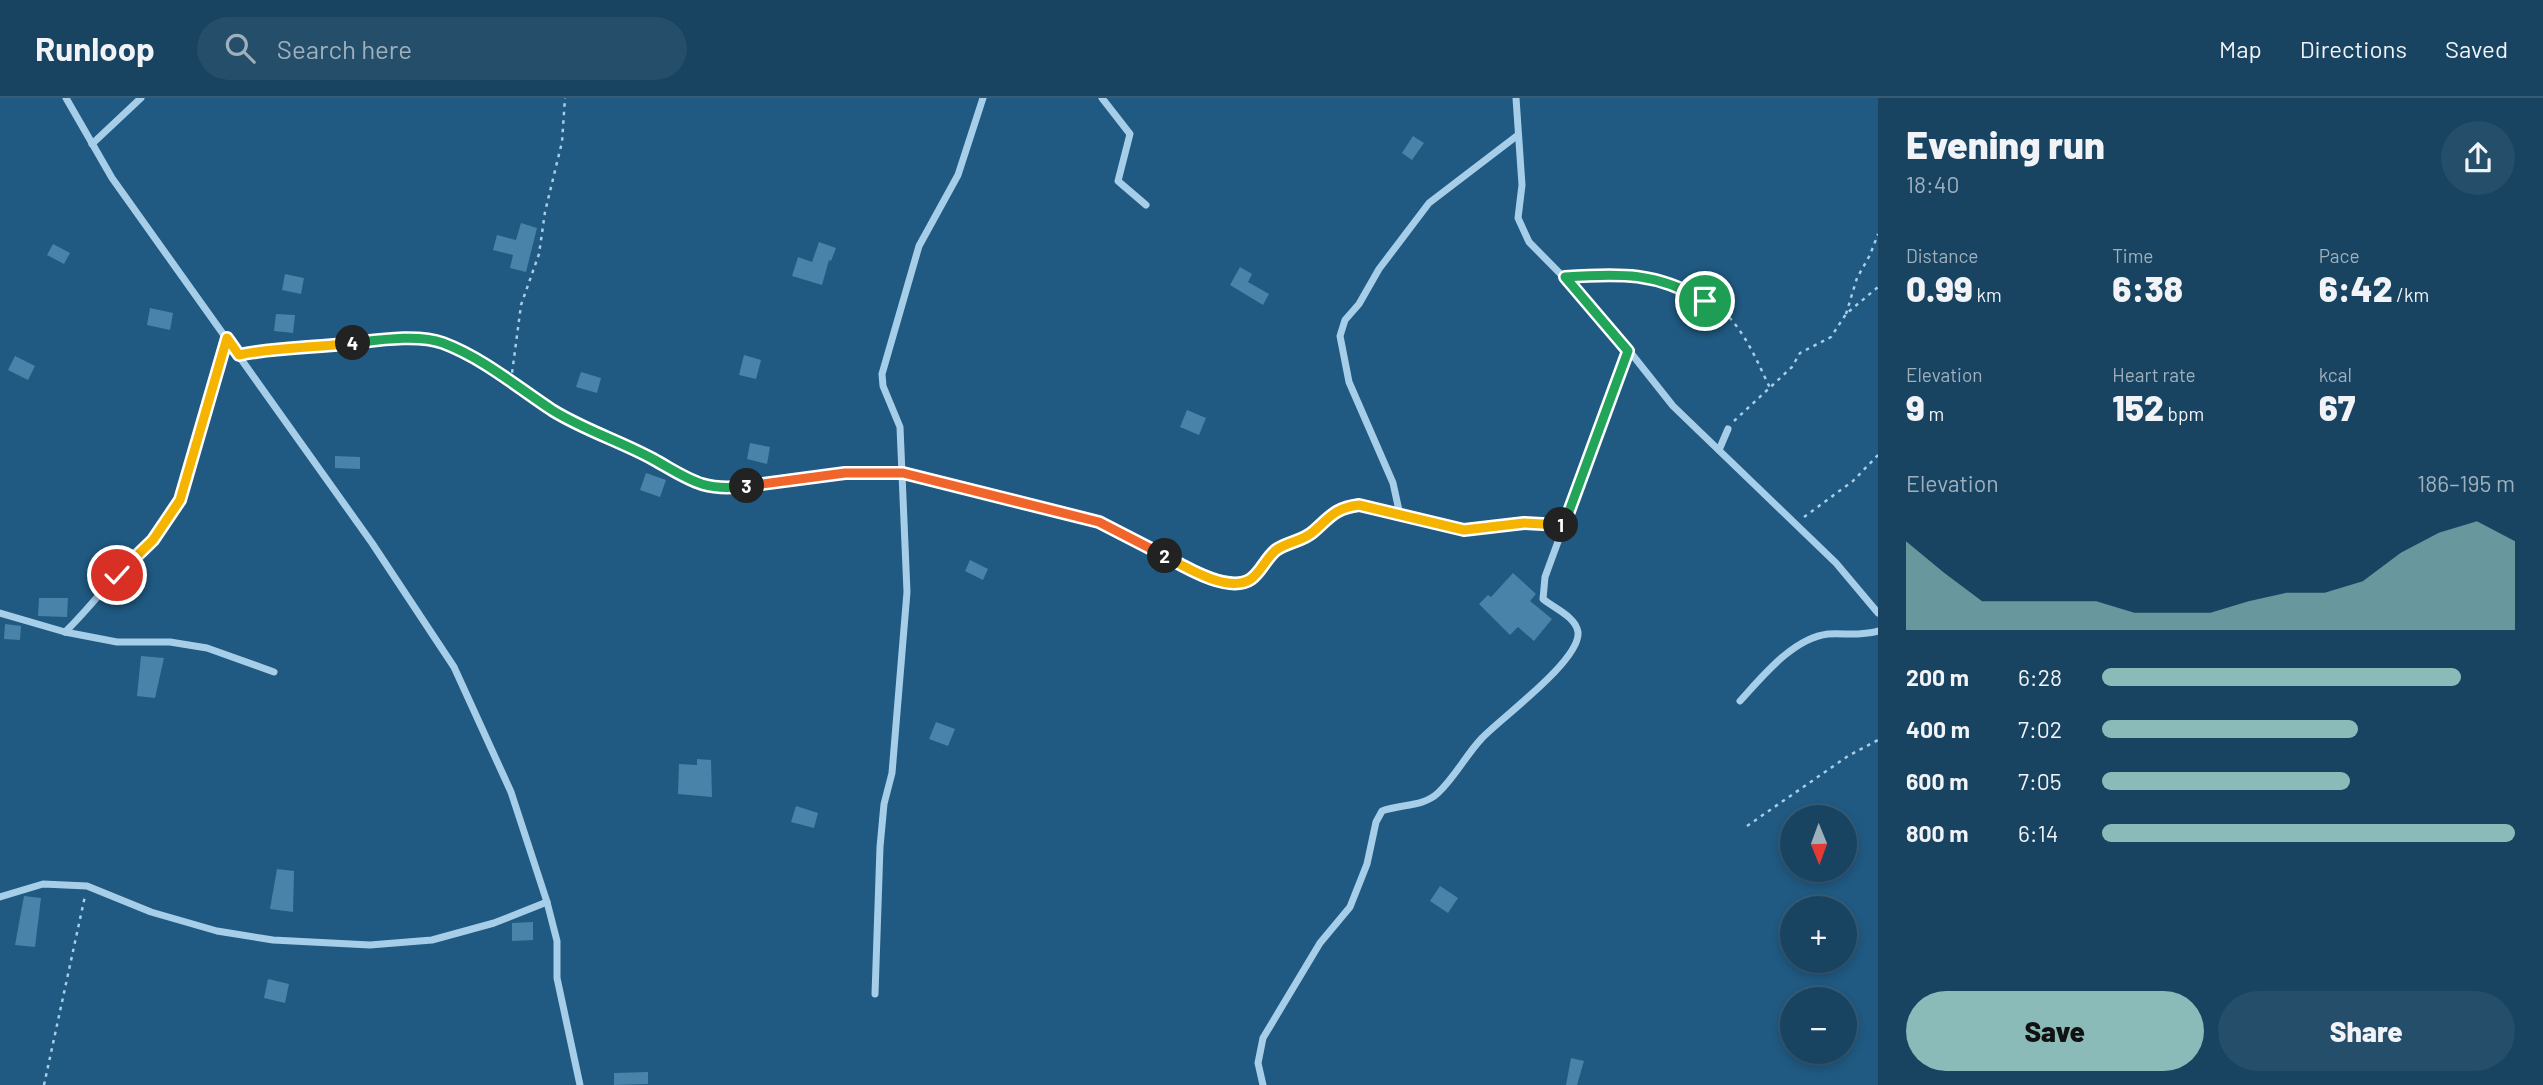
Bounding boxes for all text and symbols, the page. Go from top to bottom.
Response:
search box [197,17,687,80]
text: Runloop [35,28,155,68]
icon: search [221,29,259,67]
text: Search here [277,33,412,64]
text: Map [2219,34,2262,63]
text: Directions [2300,34,2407,63]
text: Saved [2445,34,2508,63]
text: Evening run [1906,121,2105,167]
button: share [2441,121,2515,195]
text: 18:40 [1906,170,1960,198]
text: Distance [1906,244,1978,267]
text: Time [2112,244,2153,267]
text: Pace [2319,244,2360,267]
text: 0.99 [1906,267,1973,309]
text: 6:38 [2112,267,2183,309]
text: 6:42 [2319,267,2393,309]
pin [1675,271,1735,331]
icon: arrive [1686,282,1724,320]
text: km [1973,283,2002,306]
text: /km [2393,283,2429,306]
pin: 4 [336,326,370,360]
text: 4 [347,331,358,354]
text: Elevation [1906,363,1983,386]
text: Heart rate [2112,363,2196,386]
text: kcal [2319,363,2352,386]
text: 9 [1906,386,1925,428]
text: 152 [2112,386,2164,428]
text: 67 [2319,386,2355,428]
text: m [1925,402,1944,425]
text: bpm [2164,402,2204,425]
pin: 3 [730,468,764,504]
text: Elevation [1906,469,1999,497]
text: 186–195 m [2417,469,2515,497]
text: 3 [741,474,752,497]
pin: 1 [1544,508,1578,542]
text: 1 [1557,513,1564,536]
pin: 2 [1148,538,1182,574]
text: 2 [1159,544,1170,567]
pin [87,545,147,605]
icon: check [98,556,136,594]
text: 200 m [1906,663,1969,691]
text: 6:28 [2018,663,2062,691]
text: 400 m [1906,715,1970,743]
text: 7:02 [2018,715,2062,743]
text: 600 m [1906,767,1968,795]
text: 7:05 [2018,767,2062,795]
north arrow [1780,805,1857,882]
map controls [1780,805,1857,1064]
text: 800 m [1906,819,1968,847]
text: 6:14 [2018,819,2058,847]
button: + [1780,896,1857,973]
button: − [1780,987,1857,1064]
button: Save [1906,991,2204,1071]
button: Share [2218,991,2515,1071]

